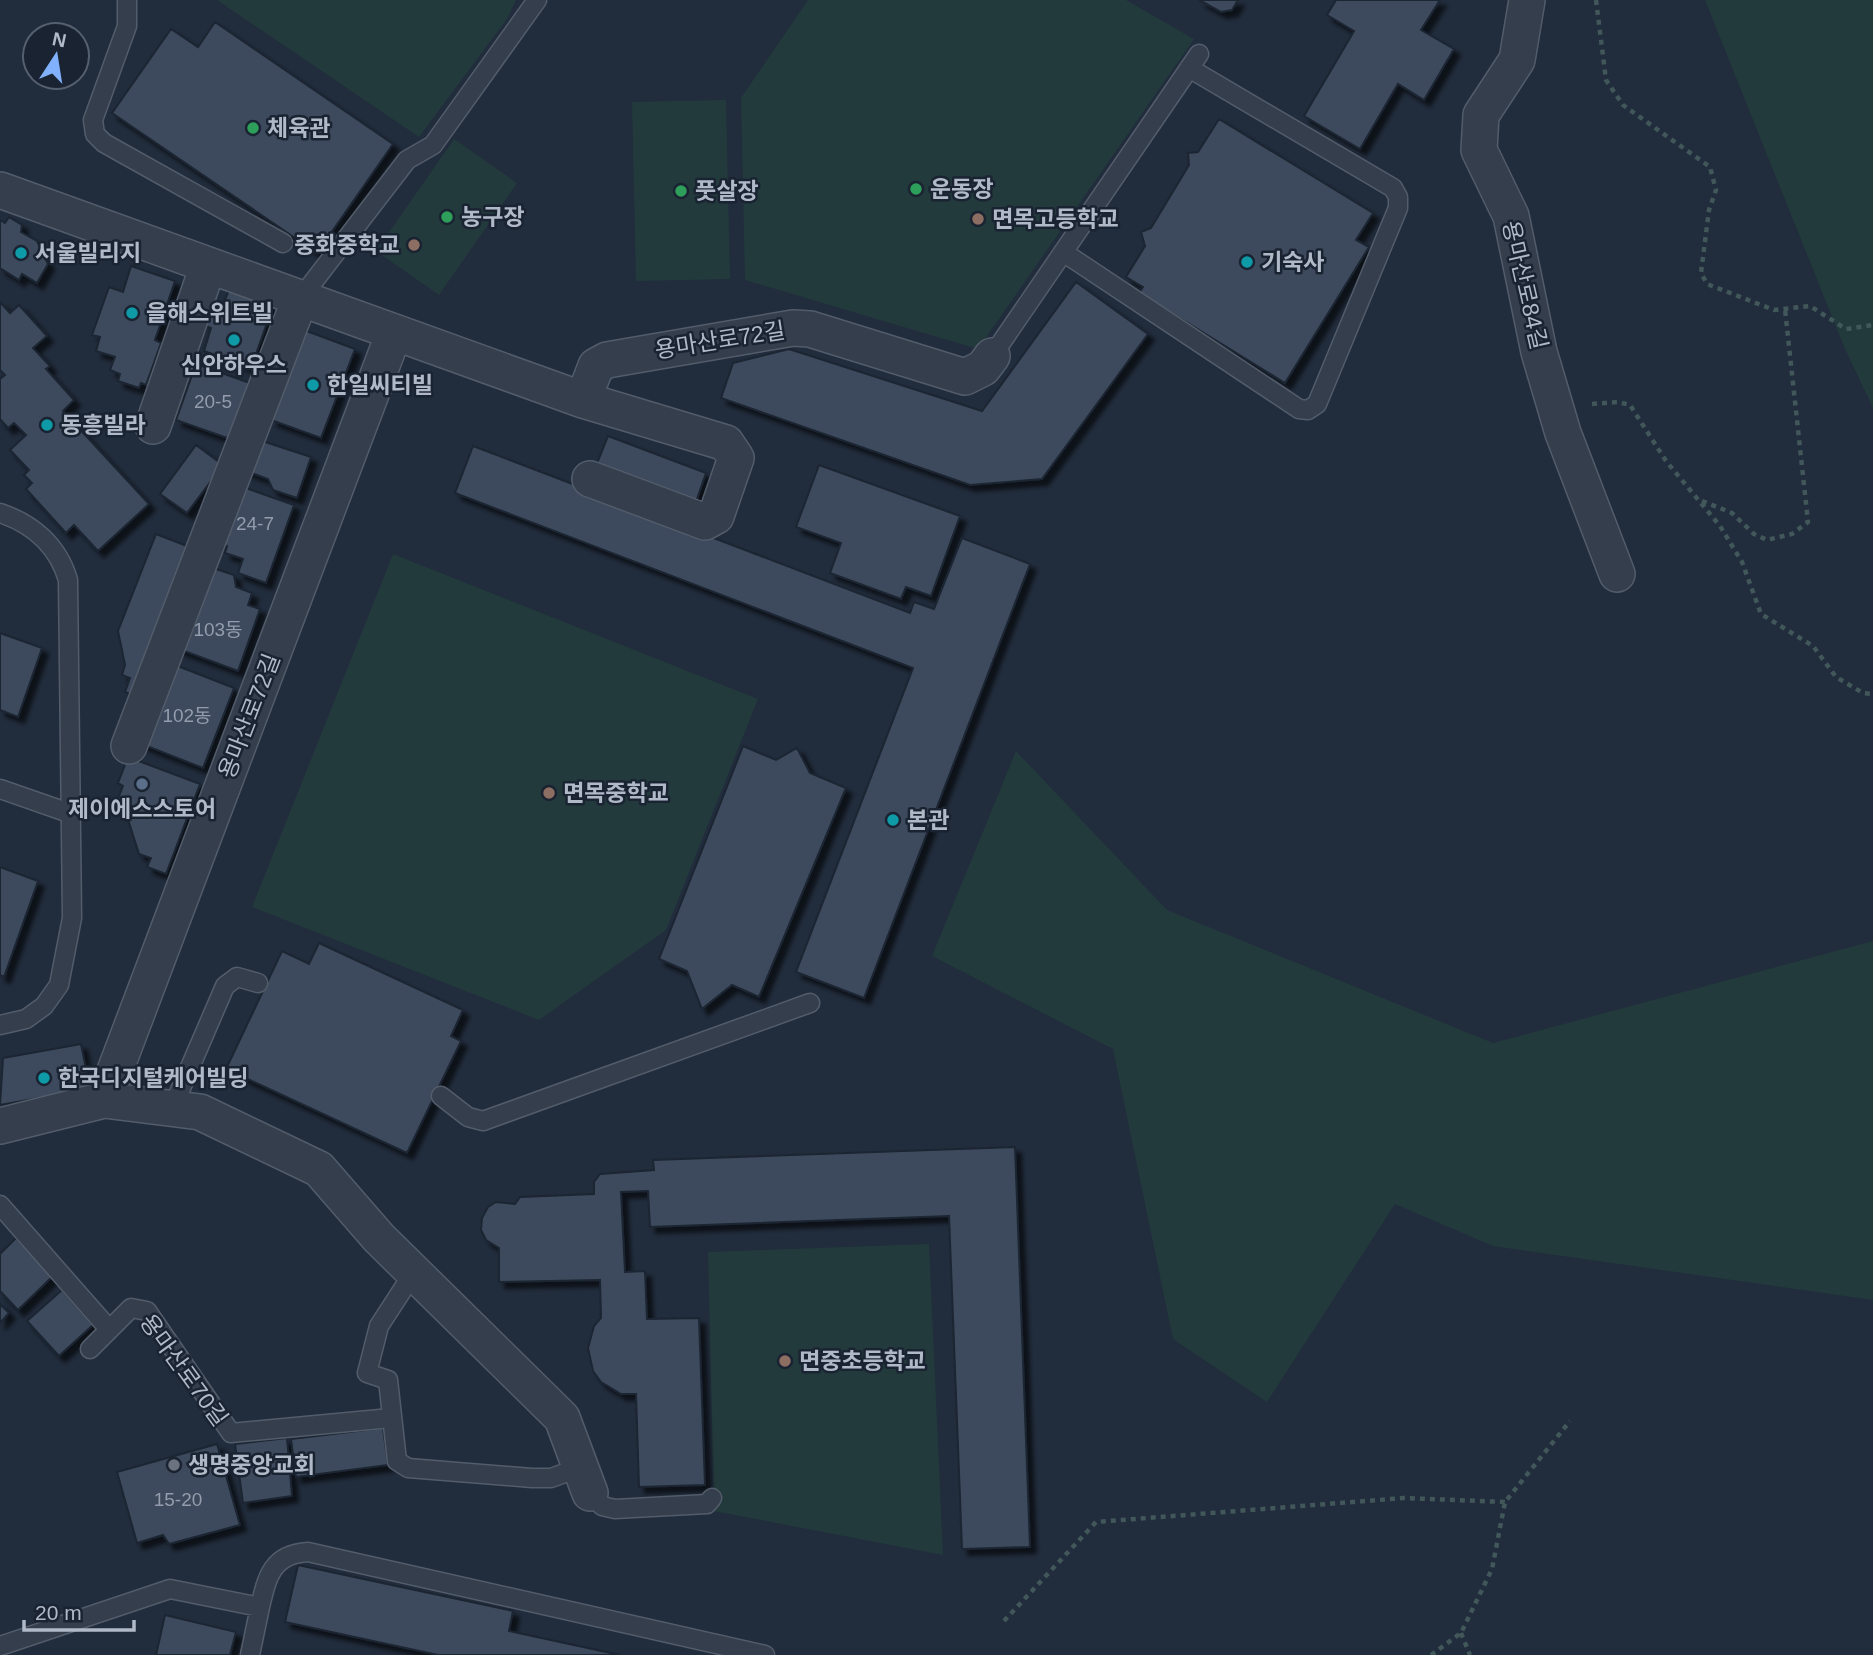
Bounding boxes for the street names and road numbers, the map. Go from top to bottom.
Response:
street label: 용마산로84길 [1498,218,1552,352]
street label: 용마산로72길 [653,317,787,363]
street label: 용마산로72길 [213,650,285,782]
street label: 용마산로70길 [135,1309,233,1431]

